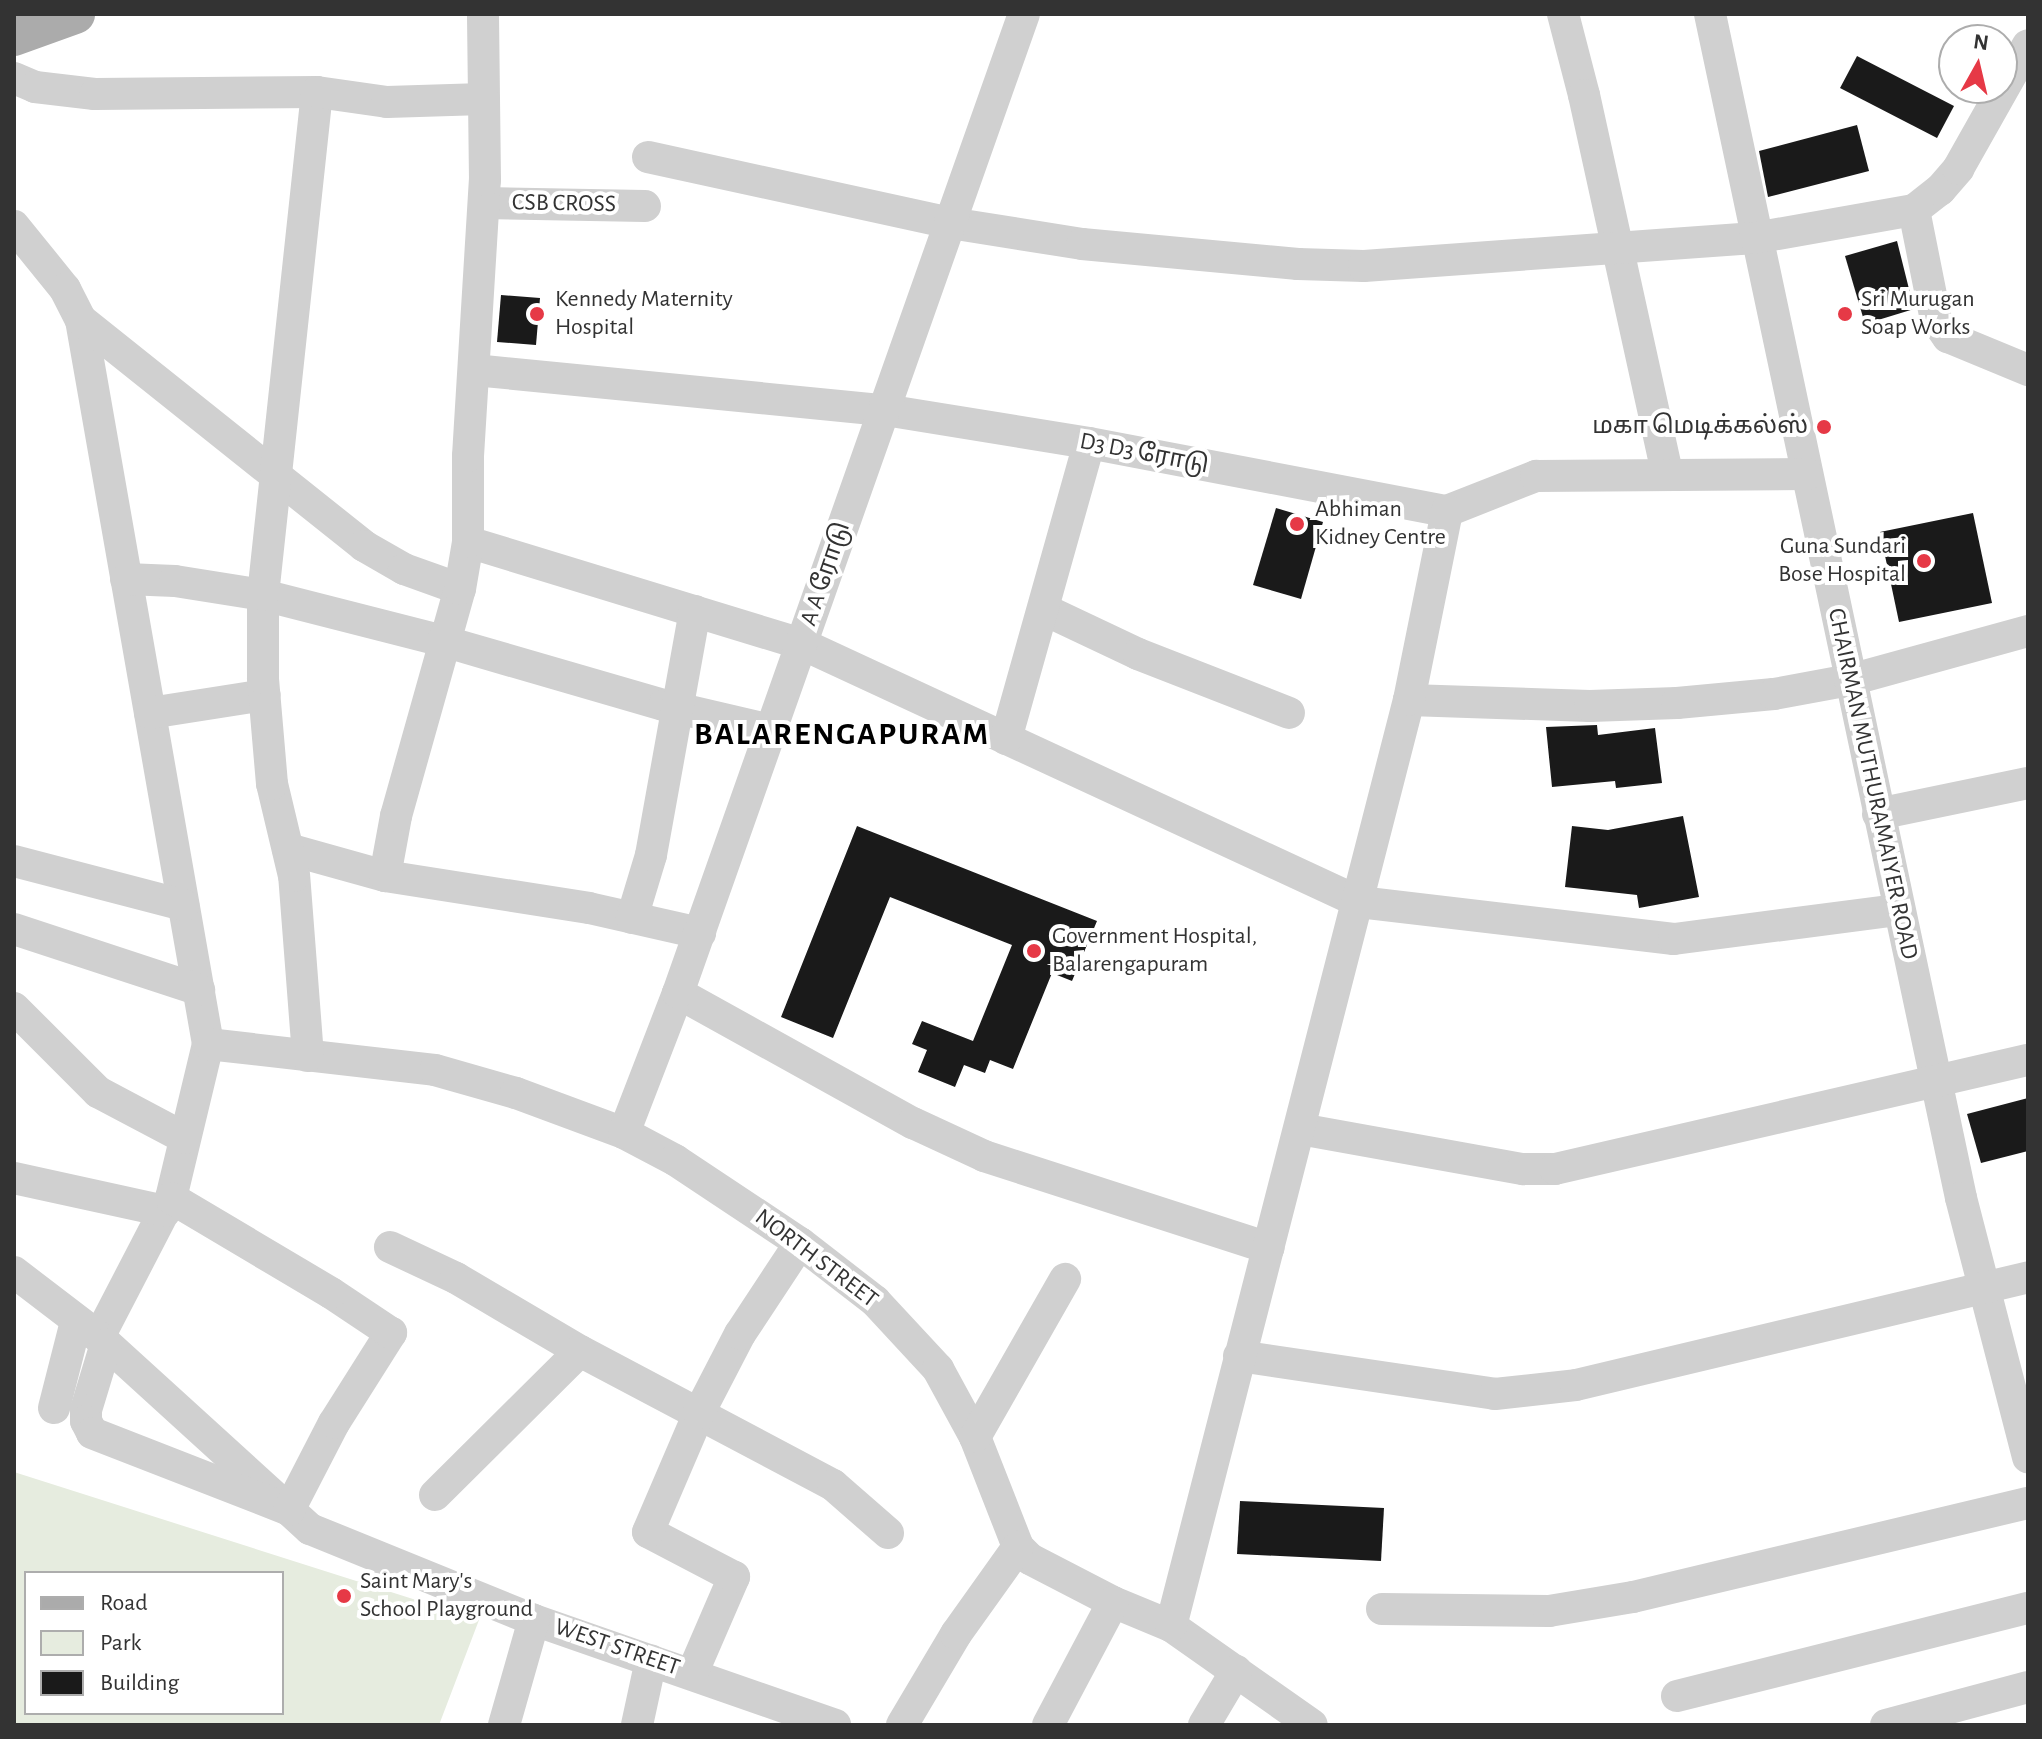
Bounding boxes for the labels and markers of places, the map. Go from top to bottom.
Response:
place label: Kennedy Maternity Hospital [555,286,733,342]
place label: Sri Murugan Soap Works [1861,286,1975,342]
marker: Kennedy Maternity Hospital [526,303,548,325]
marker: Sri Murugan Soap Works [1836,305,1854,323]
place label: மகா மெடிக்கல்ஸ் [1592,413,1808,441]
marker: மகா மெடிக்கல்ஸ் [1815,418,1833,436]
place label: Abhiman Kidney Centre [1315,496,1446,552]
marker: Abhiman Kidney Centre [1286,513,1308,535]
place label: Guna Sundari Bose Hospital [1778,533,1906,589]
marker: Guna Sundari Bose Hospital [1913,550,1935,572]
place label: Government Hospital, Balarengapuram [1052,923,1257,979]
marker: Government Hospital, Balarengapuram [1023,940,1045,962]
place label: Saint Mary's School Playground [360,1568,533,1624]
marker: Saint Mary's School Playground [335,1587,353,1605]

